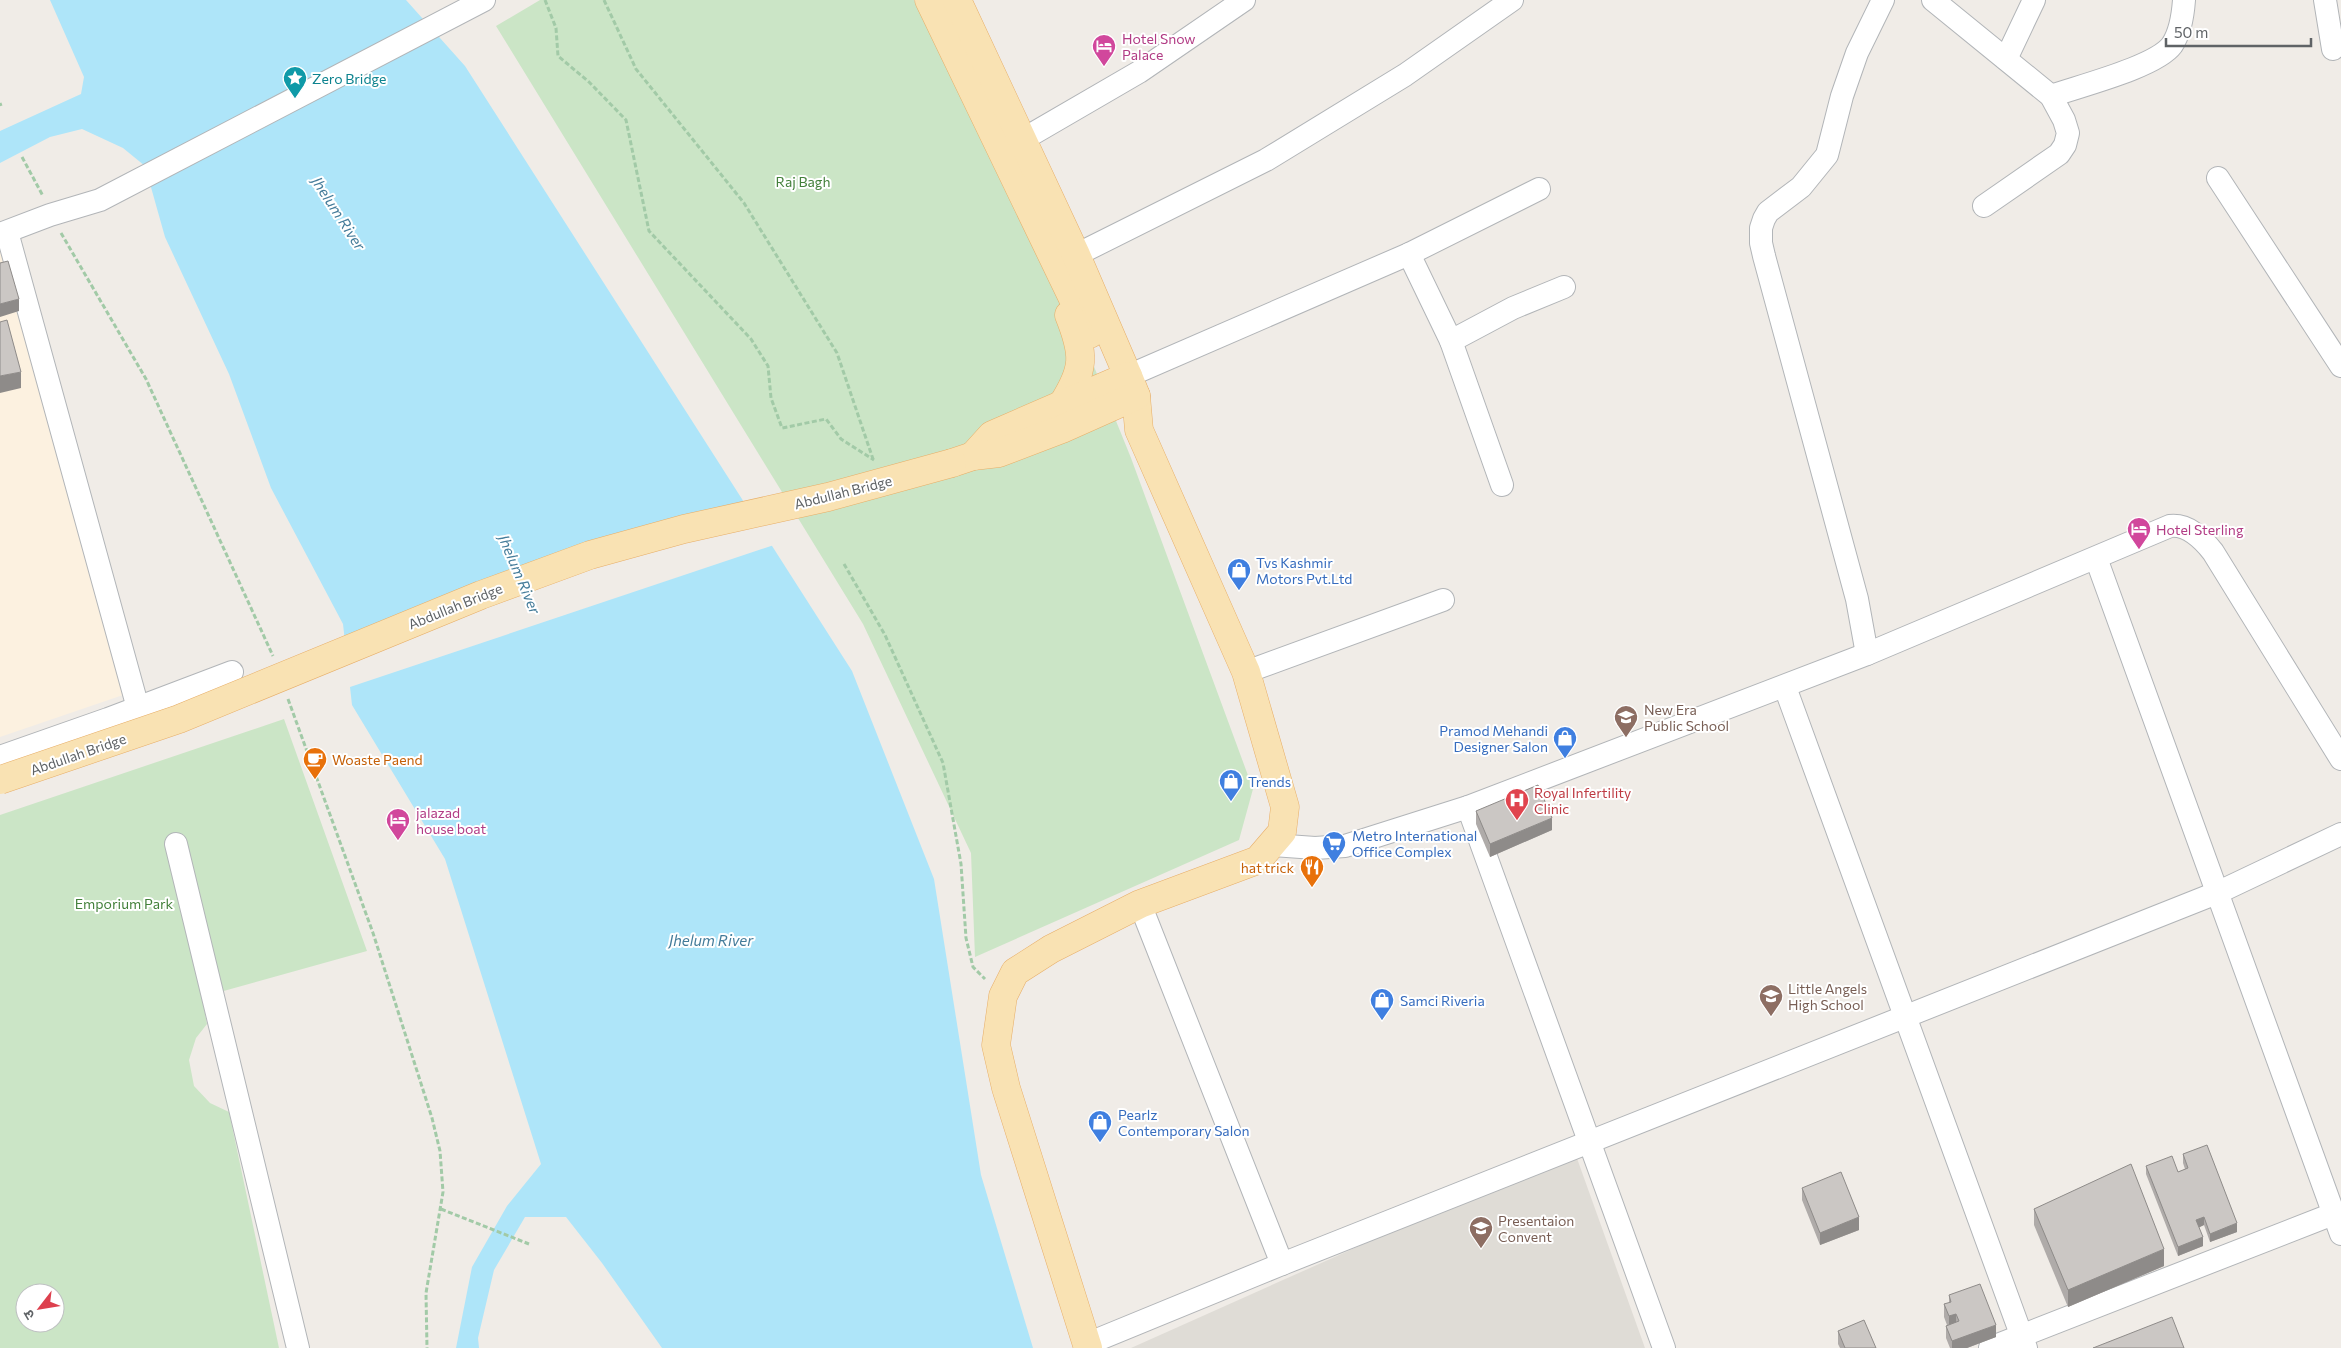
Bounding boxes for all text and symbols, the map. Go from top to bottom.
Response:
scale bar [2166,15,2311,47]
text: 50 m [2174,23,2208,41]
place label: Hotel Snow Palace [1122,30,1196,63]
hotel icon: Hotel Snow Palace [1091,33,1117,67]
place icon: Zero Bridge [282,65,308,99]
place label: Zero Bridge [312,70,386,87]
water label: Jhelum River [307,171,370,254]
park label: Raj Bagh [776,173,830,190]
street label: Abdullah Bridge [792,472,894,512]
hotel icon: Hotel Sterling [2126,516,2152,550]
place label: Hotel Sterling [2156,521,2244,538]
water label: Jhelum River [494,530,545,617]
place label: Tvs Kashmir Motors Pvt.Ltd [1256,554,1352,587]
shop icon: Tvs Kashmir Motors Pvt.Ltd [1226,557,1252,591]
street label: Abdullah Bridge [405,579,505,633]
place label: New Era Public School [1644,701,1729,734]
school or university icon: New Era Public School [1613,704,1639,738]
place label: Pramod Mehandi Designer Salon [1439,722,1548,755]
shop icon: Pramod Mehandi Designer Salon [1552,725,1578,759]
street label: Abdullah Bridge [28,730,128,778]
cafe icon: Woaste Paend [302,746,328,780]
place label: Woaste Paend [332,751,423,768]
shop icon: Trends [1218,768,1244,802]
place label: Trends [1248,773,1291,790]
place label: Royal Infertility Clinic [1534,784,1631,817]
hospital icon: Royal Infertility Clinic [1504,787,1530,821]
place label: jalazad house boat [416,804,487,837]
hotel icon: jalazad house boat [385,807,411,841]
place label: Metro International Office Complex [1352,827,1477,860]
supermarket icon: Metro International Office Complex [1321,830,1347,864]
restaurant icon: hat trick [1299,854,1325,888]
place label: hat trick [1241,859,1294,876]
park label: Emporium Park [75,895,174,912]
water label: Jhelum River [667,931,754,949]
place label: Little Angels High School [1788,980,1867,1013]
school or university icon: Little Angels High School [1758,983,1784,1017]
shop icon: Samci Riveria [1369,987,1395,1021]
place label: Samci Riveria [1400,992,1485,1009]
place label: Pearlz Contemporary Salon [1118,1106,1250,1139]
shop icon: Pearlz Contemporary Salon [1087,1109,1113,1143]
place label: Presentaion Convent [1498,1212,1574,1245]
school or university icon: Presentaion Convent [1468,1215,1494,1249]
north arrow [15,1283,65,1333]
text: उ [19,1306,38,1323]

